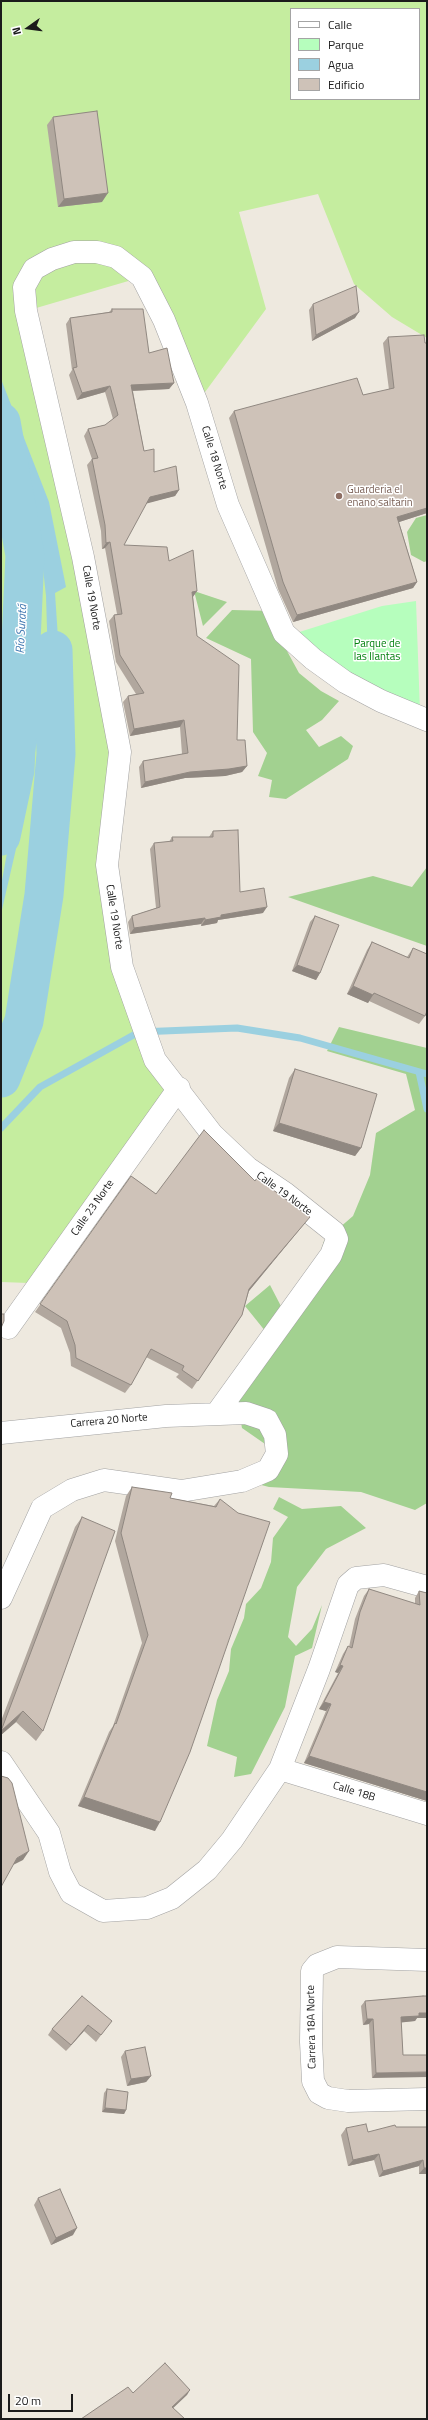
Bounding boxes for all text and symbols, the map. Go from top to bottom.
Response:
north arrow [8,8,48,48]
legend [290,8,420,100]
text: Calle [328,15,352,34]
text: N [8,25,25,37]
text: Parque [328,35,364,54]
text: Agua [328,55,354,74]
text: Edificio [328,75,364,94]
street label: Calle 18 Norte [198,425,230,491]
place label: Guarderia el enano saltarin [347,483,413,509]
marker: Guarderia el enano saltarin [334,491,344,501]
street label: Calle 19 Norte [79,565,103,631]
water label: Río Suratá [14,604,30,654]
park label: Parque de las llantas [354,637,400,663]
street label: Calle 19 Norte [102,884,126,950]
street label: Calle 19 Norte [254,1169,314,1219]
street label: Calle 23 Norte [69,1177,117,1239]
street label: Carrera 20 Norte [70,1411,148,1431]
street label: Calle 18B [331,1779,377,1805]
street label: Carrera 18A Norte [305,1985,319,2069]
scale bar [10,2386,75,2412]
text: 20 m [15,2391,41,2410]

